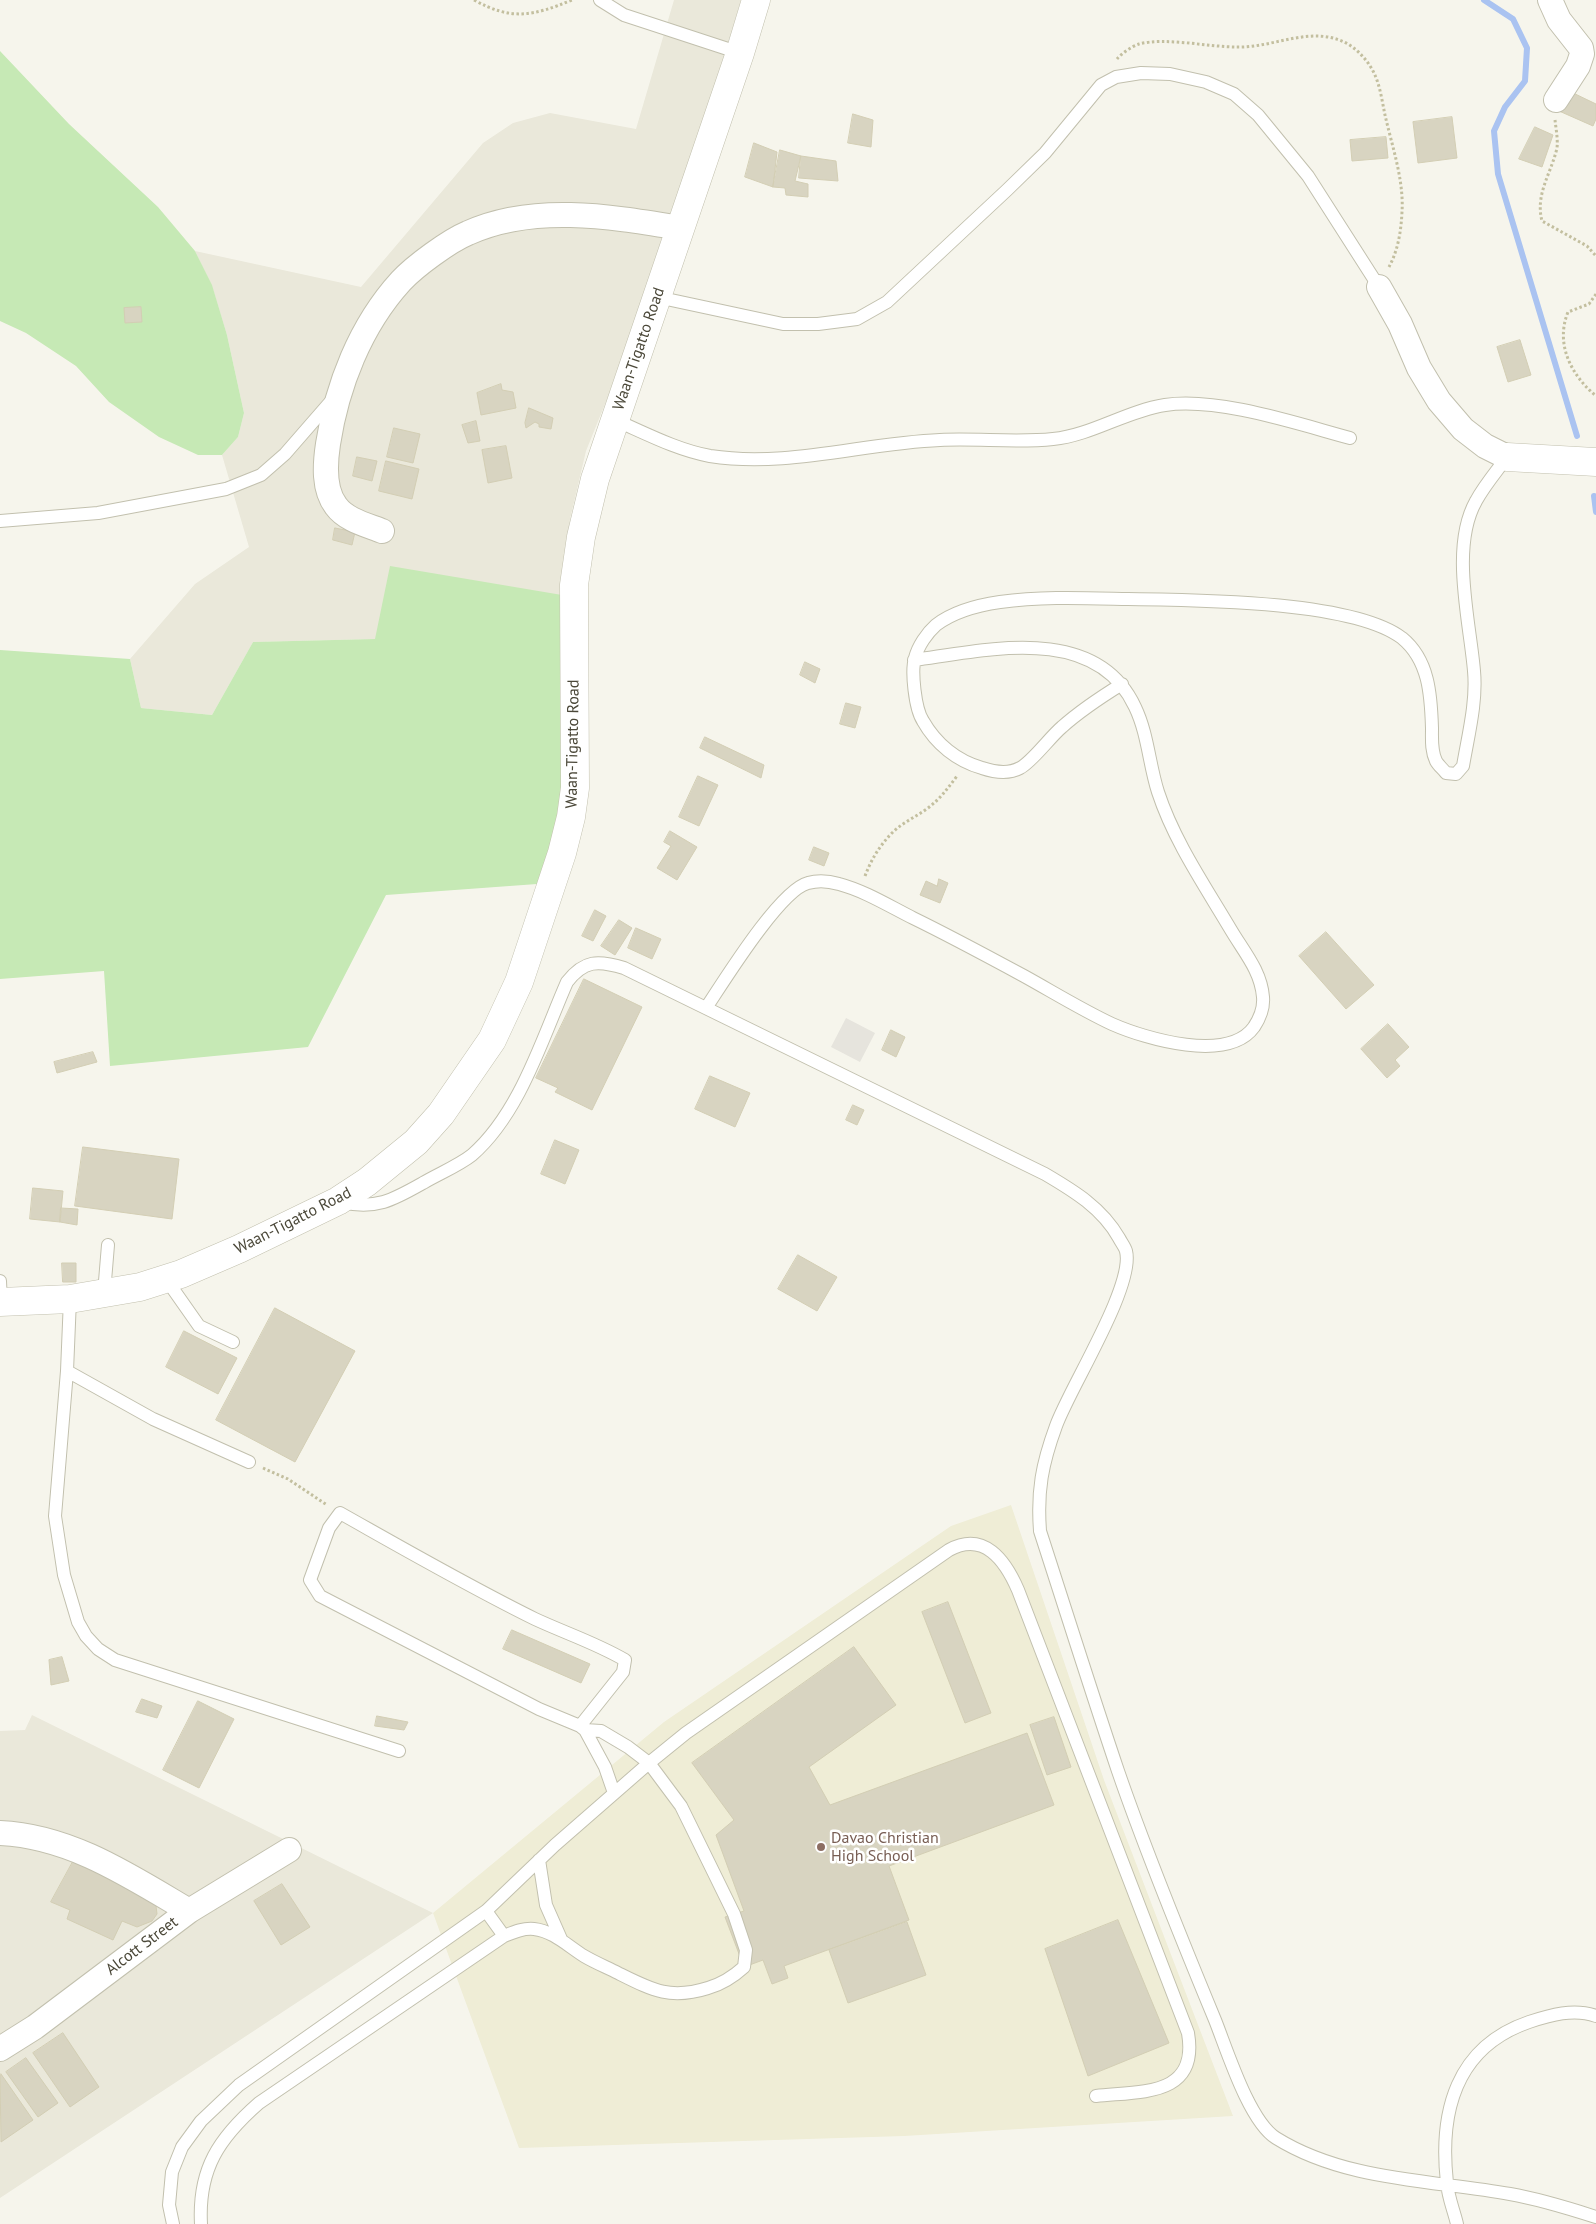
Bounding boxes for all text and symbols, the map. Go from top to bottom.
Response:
street label: Waan-Tigatto Road [609,285,669,413]
street label: Waan-Tigatto Road [562,679,584,809]
street label: Waan-Tigatto Road [231,1183,355,1259]
place label: Davao Christian High School [831,1828,939,1866]
marker: Davao Christian High School [815,1841,827,1853]
street label: Alcott Street [102,1913,182,1979]

